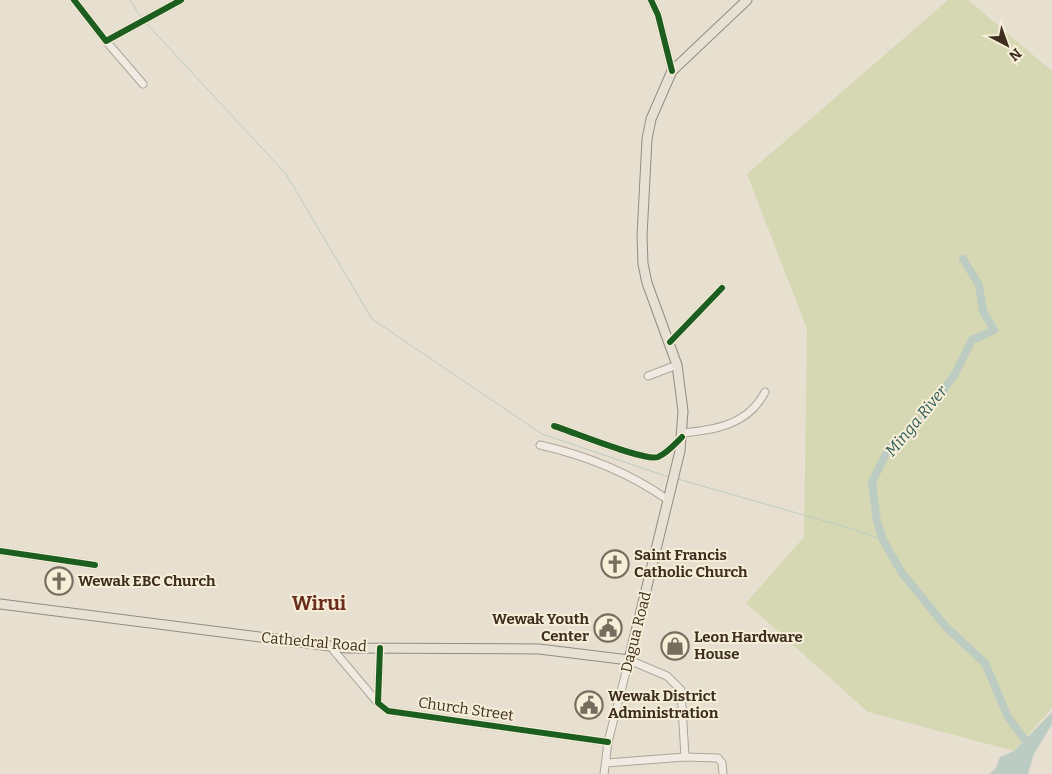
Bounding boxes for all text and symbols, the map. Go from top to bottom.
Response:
north arrow [982,20,1032,70]
text: N [1005,44,1025,65]
water label: Minga River [881,381,952,460]
place label: Saint Francis Catholic Church [634,546,748,581]
church icon: Saint Francis Catholic Church [600,549,630,579]
church icon: Wewak EBC Church [44,566,74,596]
place label: Wewak EBC Church [78,572,216,590]
street label: Dagua Road [617,590,655,674]
district label: Wirui [292,591,347,615]
place label: Wewak Youth Center [492,610,589,645]
public building icon: Wewak Youth Center [593,613,623,643]
street label: Cathedral Road [260,628,368,656]
place label: Leon Hardware House [694,628,803,663]
shop icon: Leon Hardware House [660,631,690,661]
place label: Wewak District Administration [608,687,719,722]
public building icon: Wewak District Administration [574,690,604,720]
street label: Church Street [417,693,515,725]

